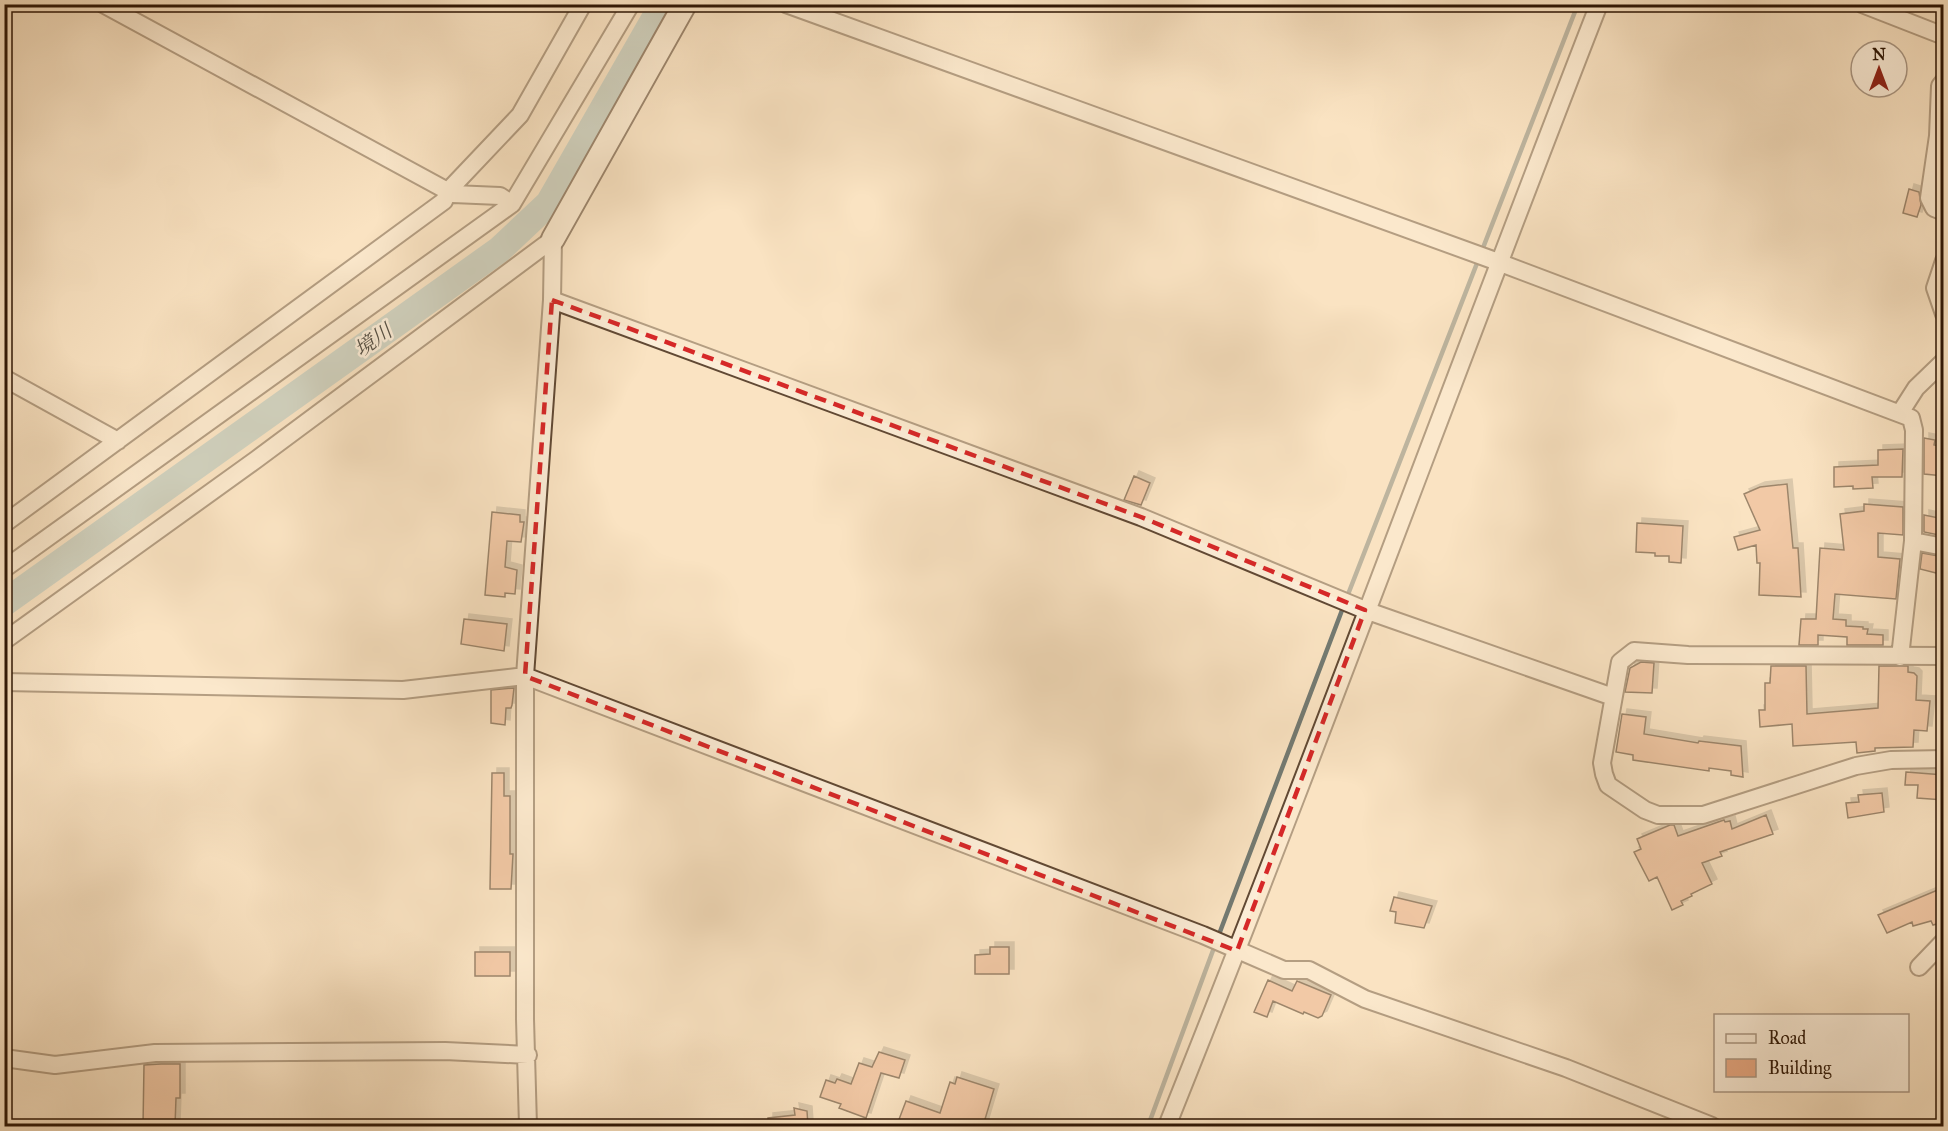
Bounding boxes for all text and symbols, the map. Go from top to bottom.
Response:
north arrow [1849,39,1909,99]
text: N [1872,45,1886,64]
water label: 境川 [350,318,398,361]
legend [1714,1014,1909,1092]
text: Road [1768,1027,1806,1049]
text: Building [1768,1057,1832,1080]

